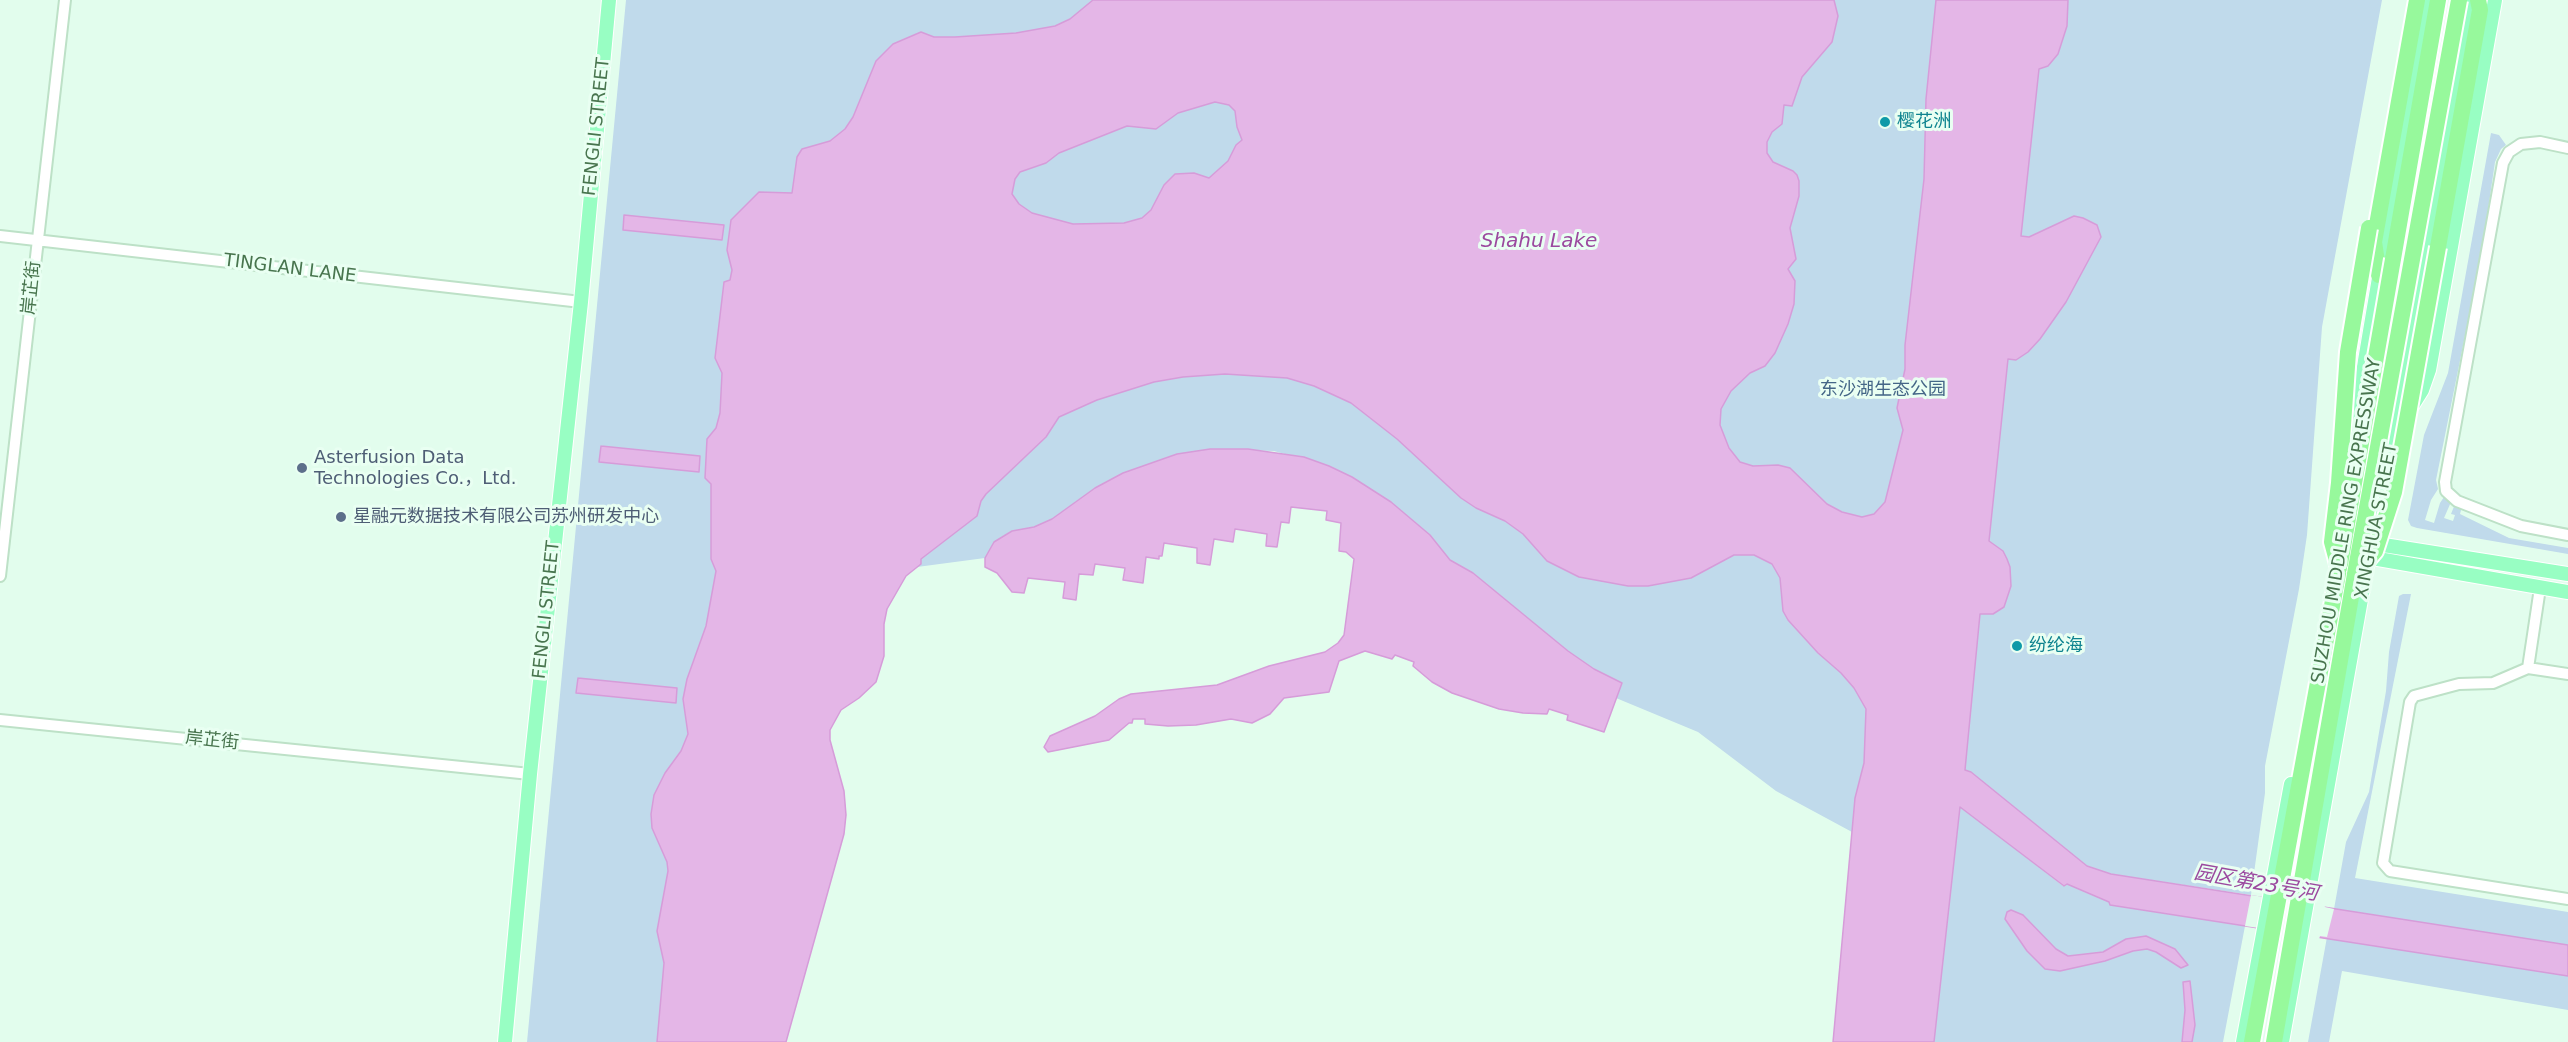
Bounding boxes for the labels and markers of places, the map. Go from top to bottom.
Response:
place label: 樱花洲 [1897,111,1951,133]
marker: 樱花洲 [1878,115,1892,129]
place label: Asterfusion Data Technologies Co.，Ltd. [314,447,517,490]
marker: Asterfusion Data Technologies Co.，Ltd. [295,461,309,475]
place label: 星融元数据技术有限公司苏州研发中心 [353,506,659,528]
marker: 星融元数据技术有限公司苏州研发中心 [334,510,348,524]
place label: 纷纶海 [2029,635,2083,657]
marker: 纷纶海 [2010,639,2024,653]

